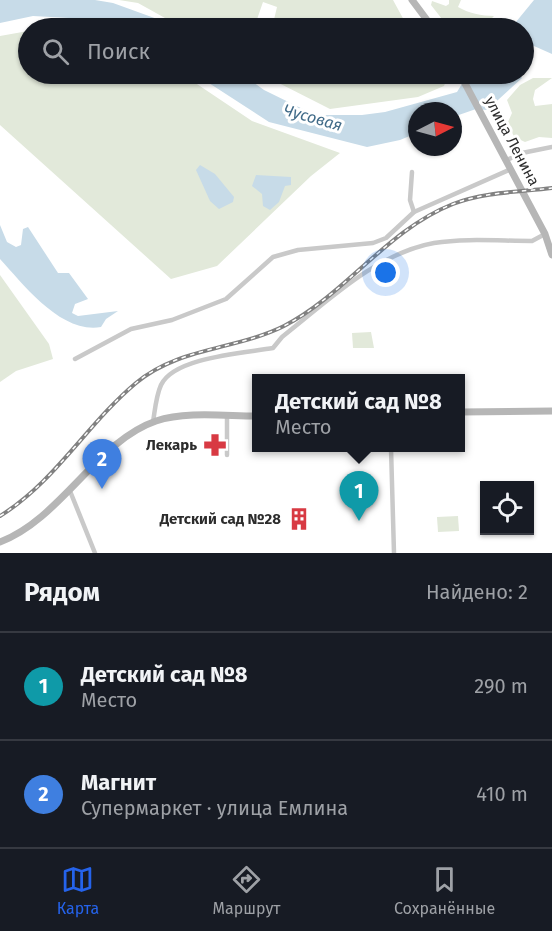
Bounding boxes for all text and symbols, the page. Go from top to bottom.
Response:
search box [18,18,534,84]
icon: search [39,35,72,68]
text: Поиск [87,38,150,65]
street label: улица Ленина [481,93,543,189]
water label: Чусовая [281,100,344,135]
north arrow [408,102,462,156]
your location [371,258,400,287]
popup [252,374,465,452]
text: Детский сад №8 [275,388,442,415]
text: Место [275,415,331,439]
pharmacy icon: Лекарь [202,432,228,458]
place label: Лекарь [146,436,197,454]
pin: 2 [82,440,122,489]
pin: 1 [340,472,378,521]
map controls [480,481,534,535]
button: locate [480,481,534,535]
building icon: Детский сад №28 [286,506,312,532]
place label: Детский сад №28 [159,510,281,528]
text: Рядом [24,577,100,608]
text: Найдено: 2 [426,580,528,604]
text: Детский сад №8 [81,661,248,688]
text: 1 [39,674,48,698]
text: 290 m [474,674,528,698]
text: Место [81,688,137,712]
text: Магнит [81,769,156,796]
text: 2 [38,782,49,806]
text: 410 m [476,782,528,806]
text: Супермаркет · улица Емлина [81,796,348,820]
tab: Карта [57,863,99,918]
tab: Маршрут [213,863,281,918]
tab: Сохранённые [394,863,495,918]

